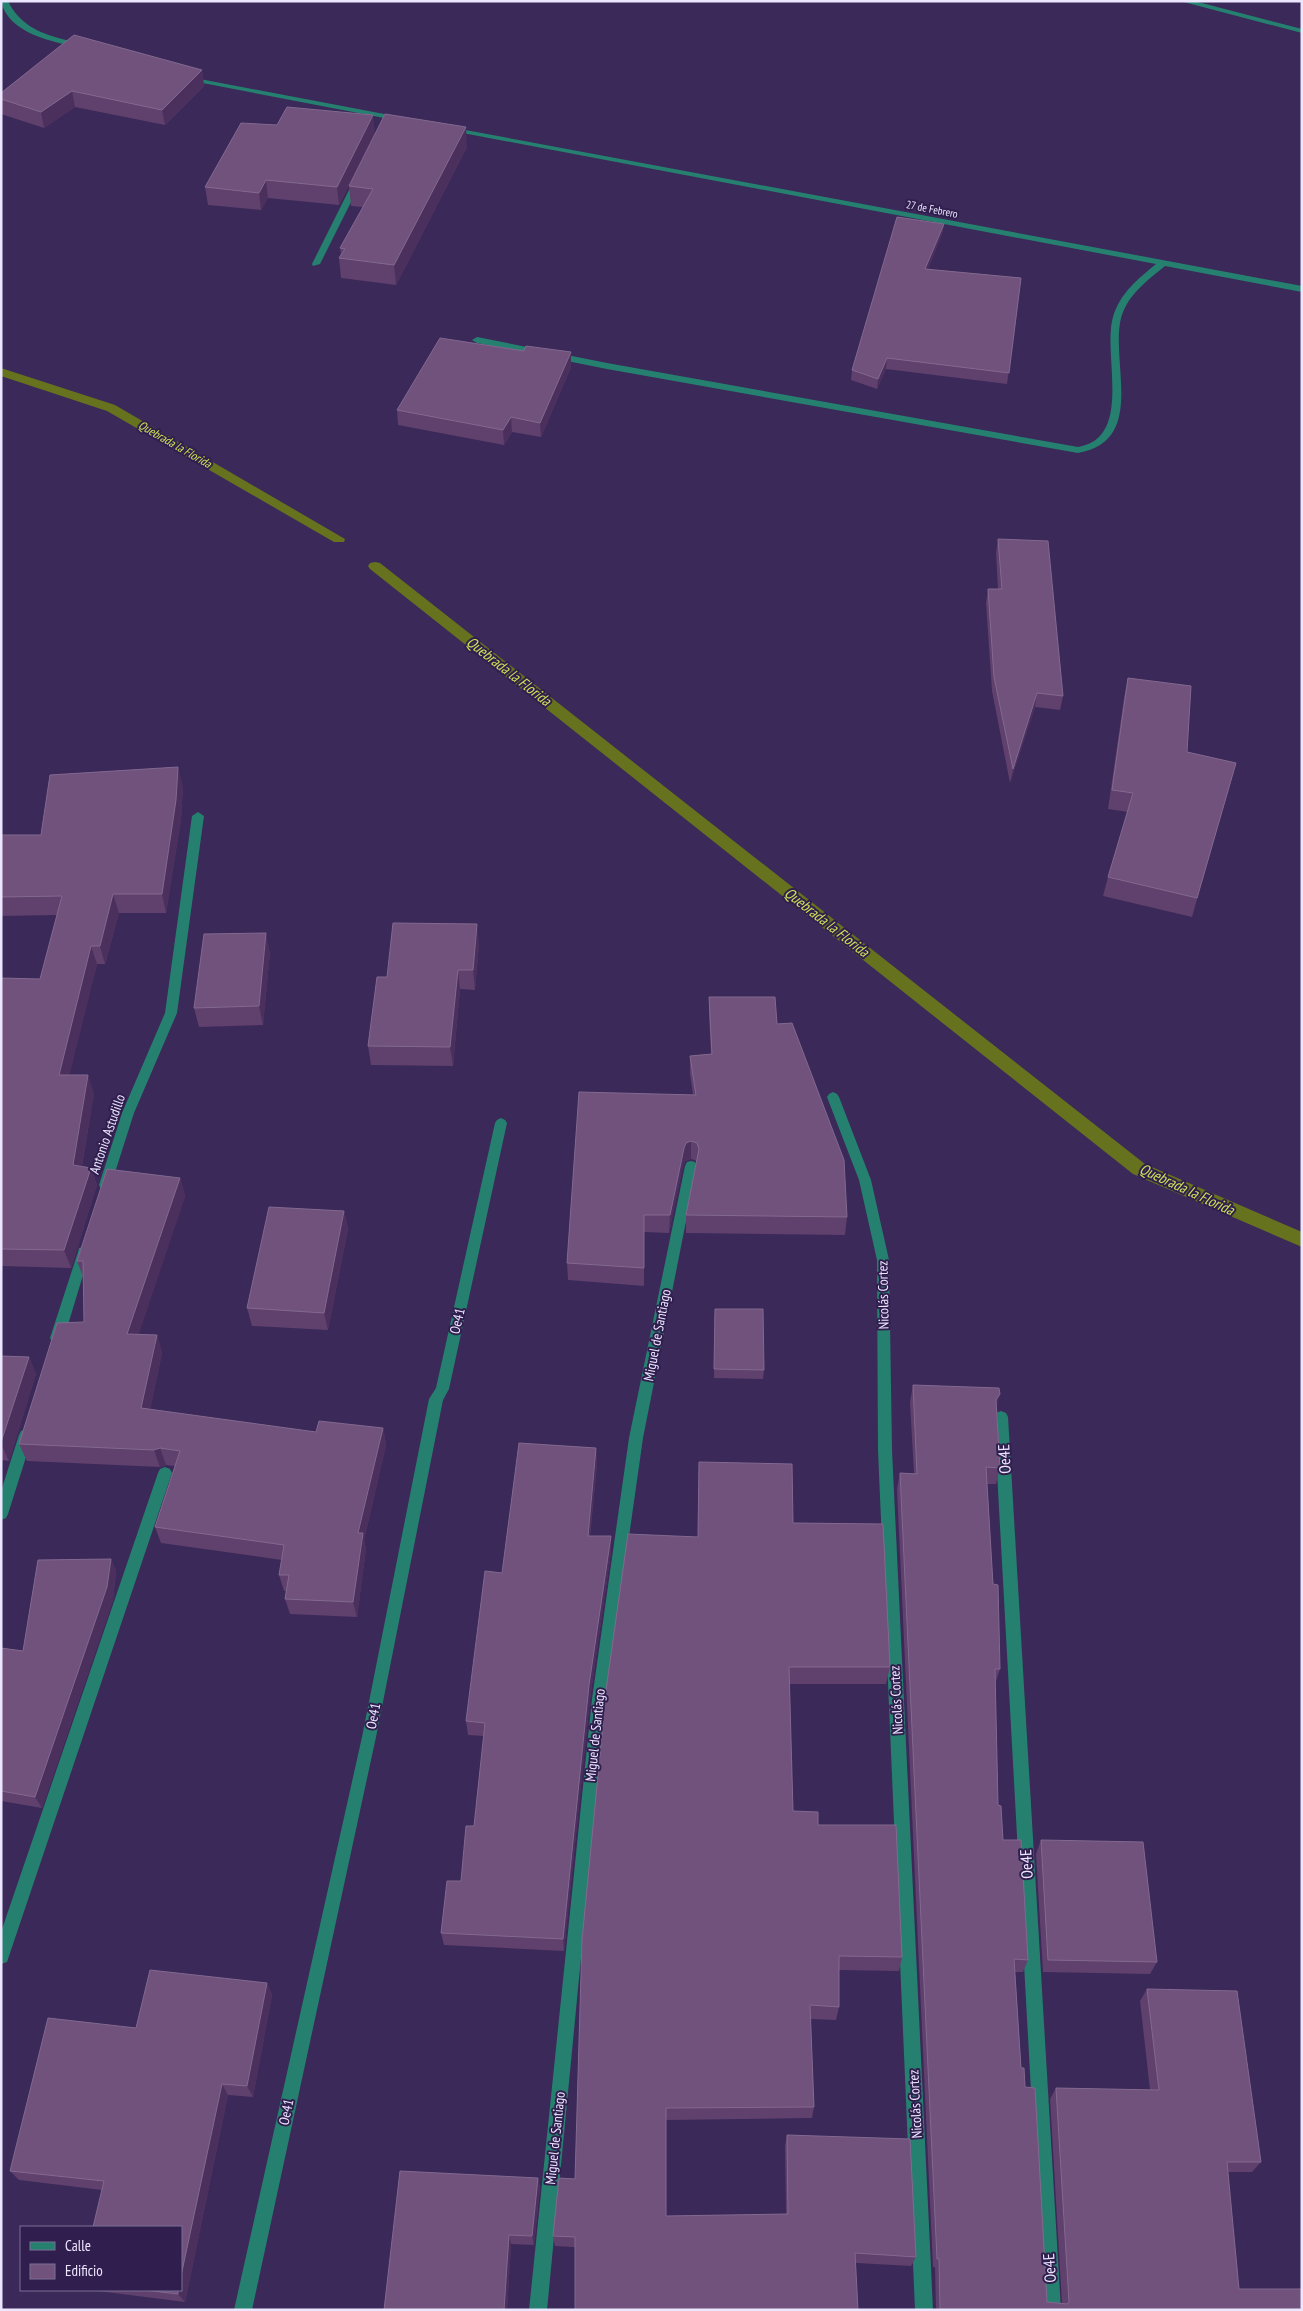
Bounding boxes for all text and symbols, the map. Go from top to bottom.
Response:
street label: 27 de Febrero [905,197,959,221]
water label: Quebrada la Florida [136,417,215,471]
water label: Quebrada la Florida [463,632,556,710]
water label: Quebrada la Florida [781,883,874,961]
street label: Antonio Astudillo [85,1092,129,1176]
water label: Quebrada la Florida [1137,1159,1238,1220]
street label: Nicolás Cortez [873,1261,893,1329]
street label: Miguel de Santiago [639,1288,675,1382]
street label: Oe41 [445,1306,469,1336]
street label: Oe4E [993,1444,1015,1474]
street label: Nicolás Cortez [885,1665,907,1735]
street label: Miguel de Santiago [581,1688,609,1782]
street label: Oe41 [362,1701,384,1731]
street label: Oe4E [1015,1849,1037,1879]
street label: Nicolás Cortez [904,2069,926,2139]
street label: Miguel de Santiago [541,2091,569,2185]
street label: Oe41 [274,2097,298,2127]
legend [20,2226,182,2291]
text: Calle [65,2236,91,2255]
street label: Oe4E [1038,2252,1060,2283]
text: Edificio [65,2261,103,2280]

